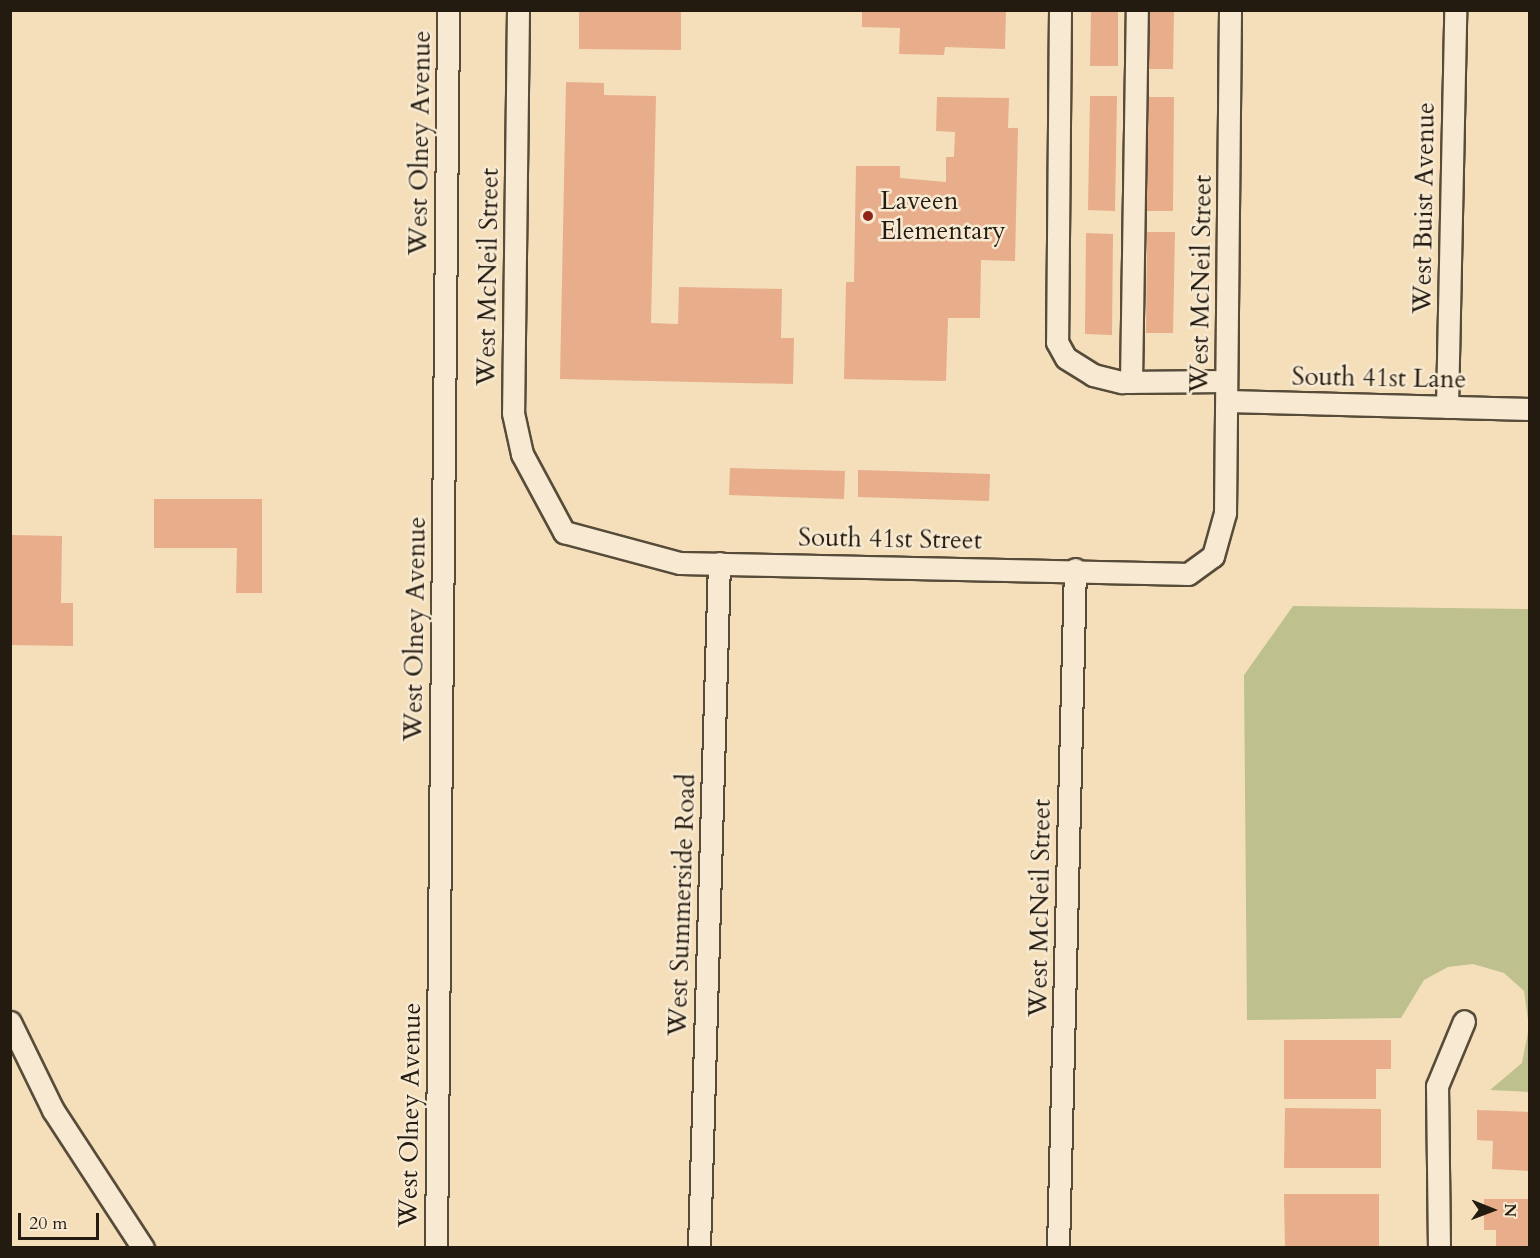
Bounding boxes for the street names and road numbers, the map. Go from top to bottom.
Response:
street label: West Olney Avenue [402,30,438,256]
street label: West Buist Avenue [1407,102,1441,314]
street label: West McNeil Street [470,168,506,386]
street label: West McNeil Street [1183,175,1219,393]
street label: South 41st Lane [1291,361,1467,395]
street label: West Olney Avenue [397,516,433,742]
street label: South 41st Street [798,522,982,556]
street label: West Summerside Road [662,773,702,1037]
street label: West McNeil Street [1022,799,1058,1017]
street label: West Olney Avenue [392,1002,428,1228]

